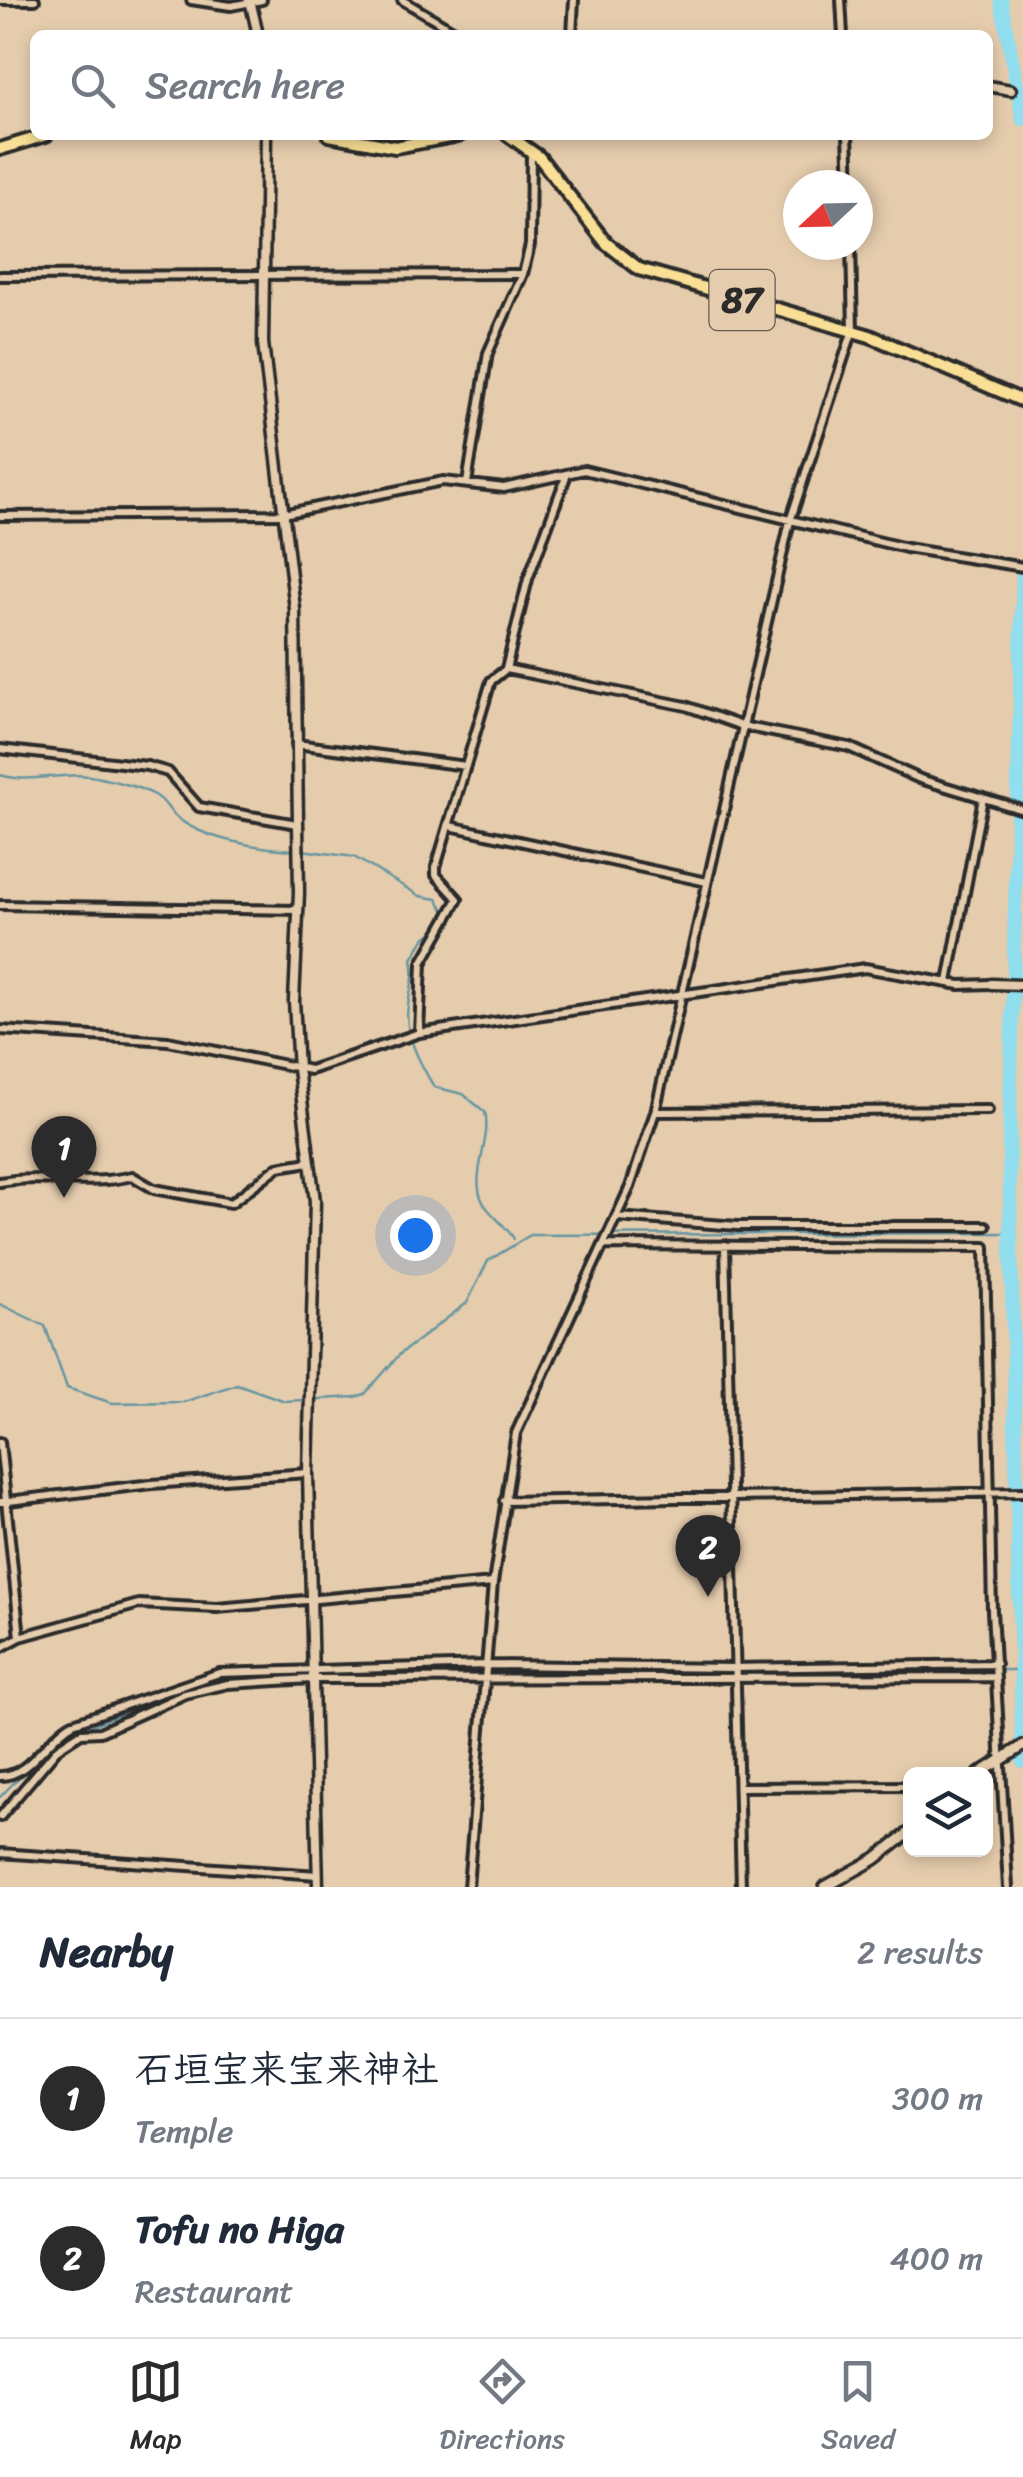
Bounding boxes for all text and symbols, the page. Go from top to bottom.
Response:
search box [30,30,993,140]
text: Search here [145,52,345,119]
icon: search [65,58,120,113]
north arrow [783,170,873,260]
road number: 87 [710,270,774,330]
pin: 1 [32,1116,96,1198]
your location [390,1210,441,1261]
pin: 2 [676,1514,740,1597]
map controls [903,1767,993,1857]
button: layers [903,1767,993,1857]
text: Nearby [40,1915,173,1989]
text: 2 results [857,1924,983,1981]
text: 石垣宝来宝来神社 [135,2036,439,2103]
text: 1 [66,2070,79,2127]
text: 300 m [892,2070,983,2127]
text: Temple [135,2103,233,2160]
text: Tofu no Higa [135,2196,344,2263]
text: 2 [63,2230,82,2287]
text: 400 m [890,2230,983,2287]
text: Restaurant [135,2263,293,2320]
tab: Map [128,2354,183,2463]
tab: Directions [439,2354,565,2463]
tab: Saved [821,2354,895,2463]

